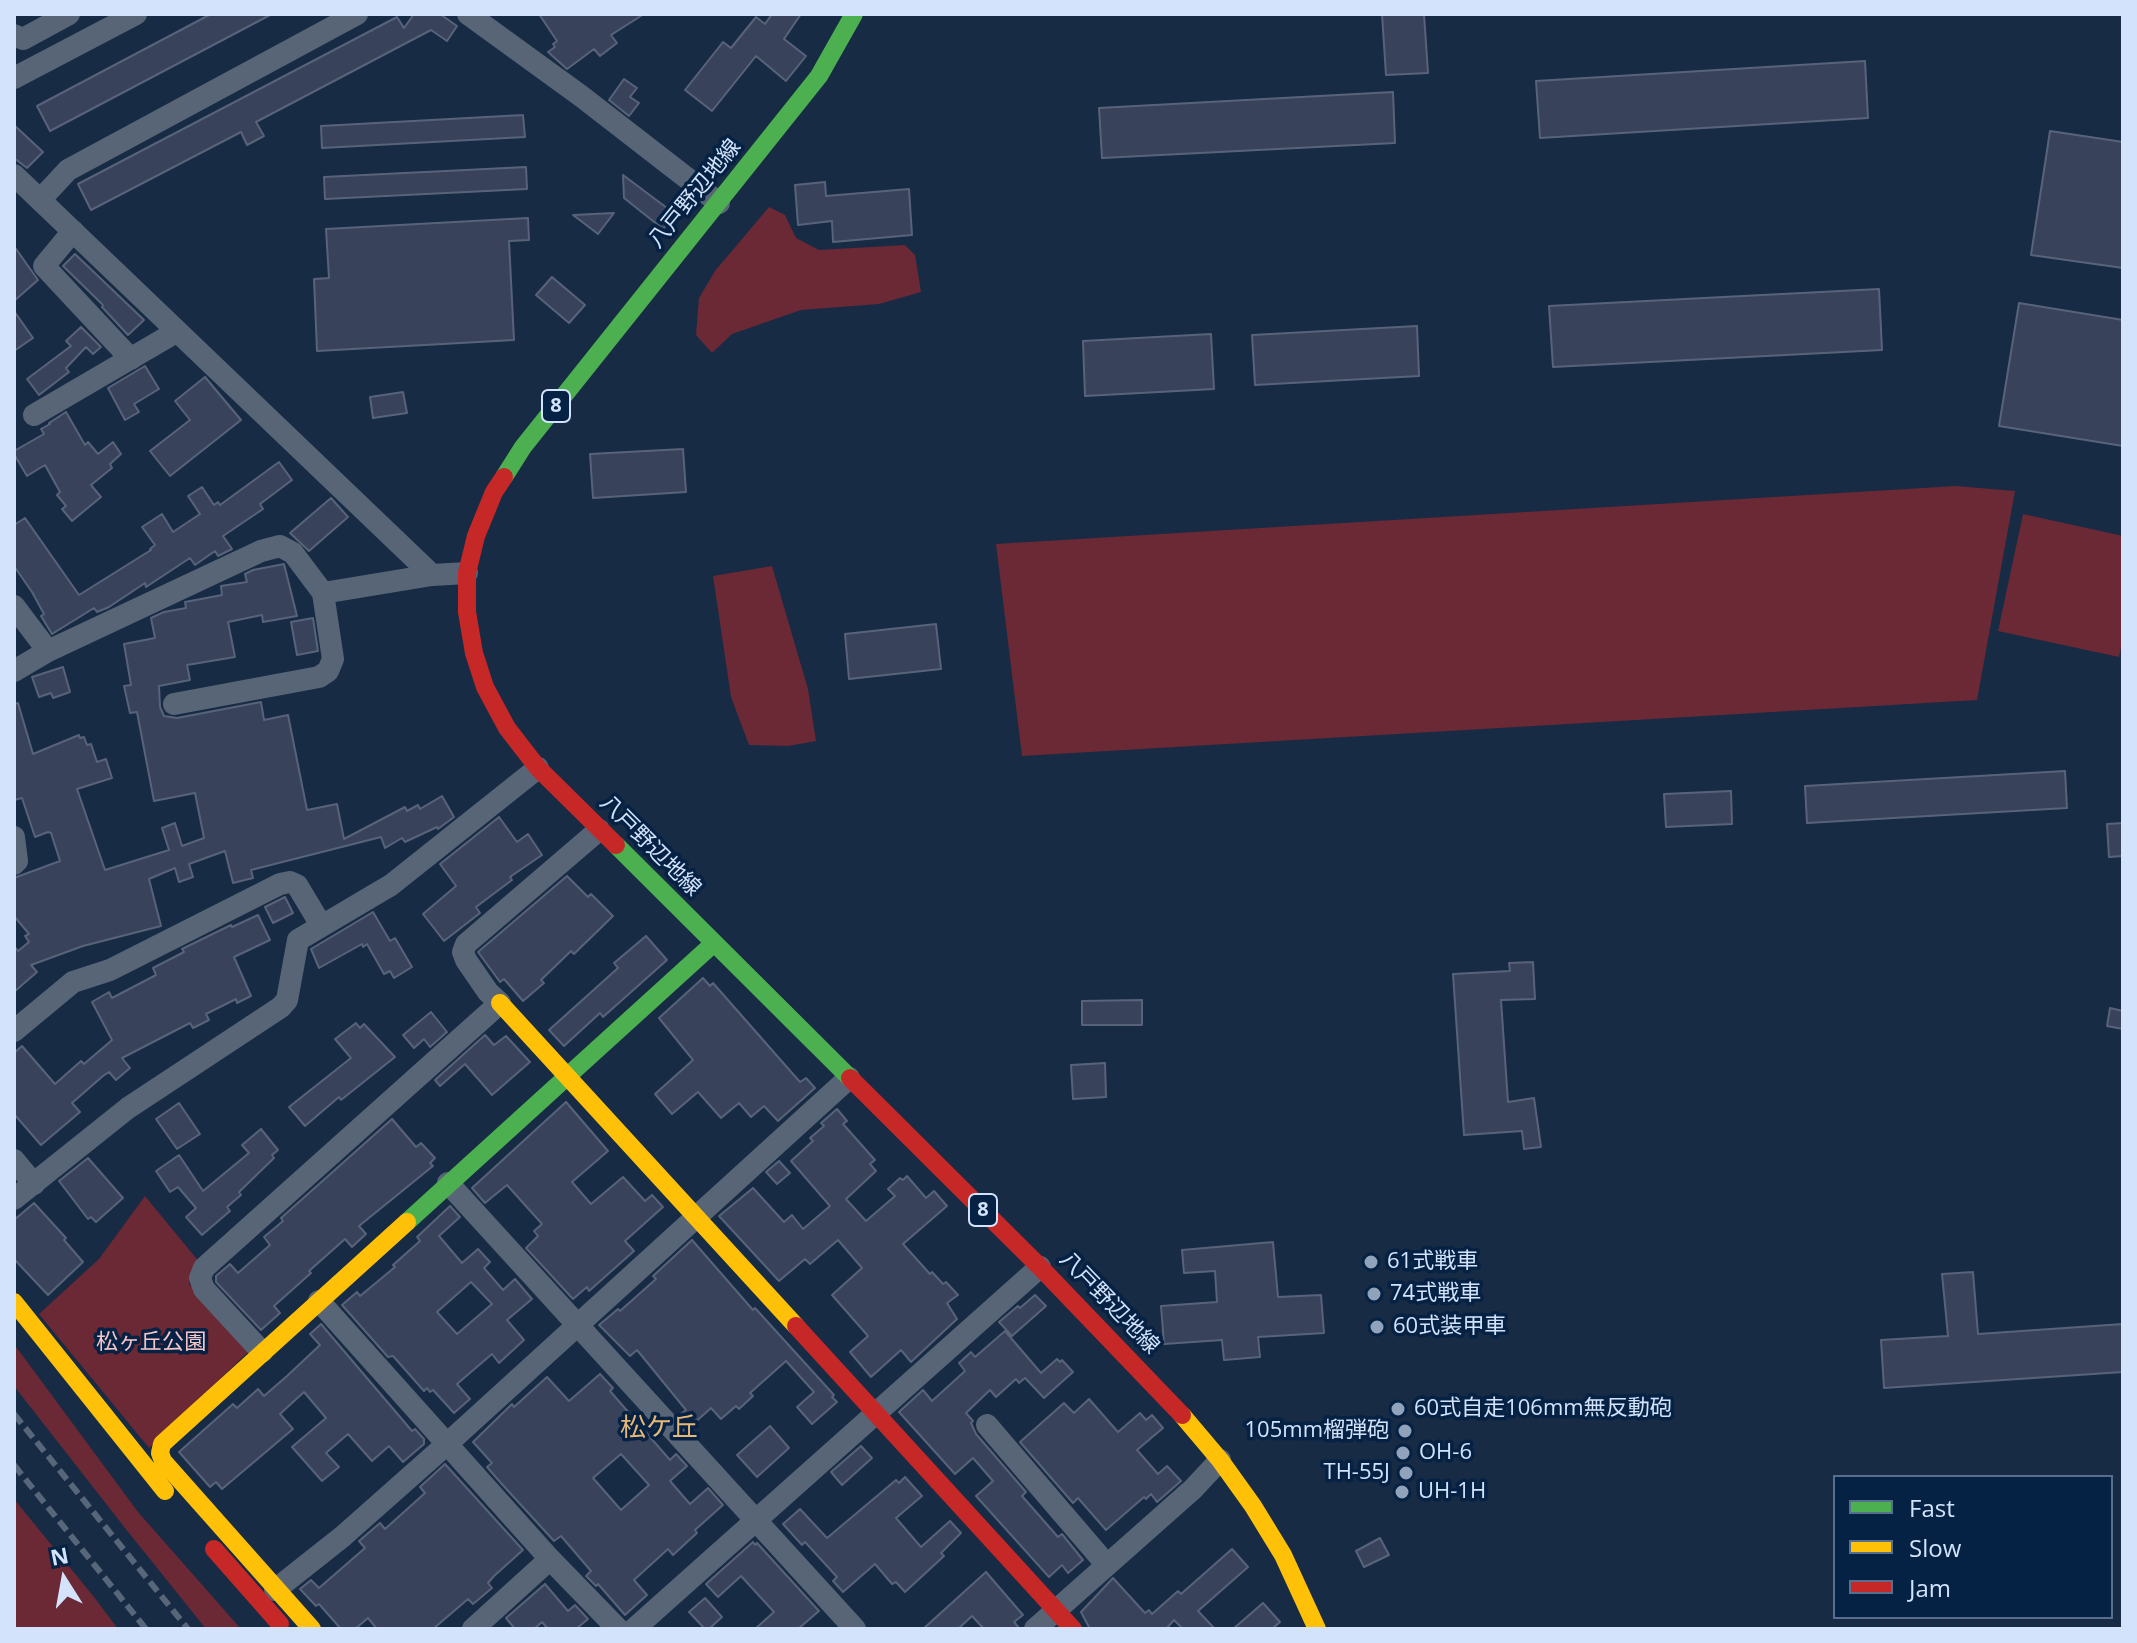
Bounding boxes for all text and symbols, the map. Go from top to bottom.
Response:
street label: 八戸野辺地線 [643,134,747,254]
road number: 8 [542,390,570,422]
street label: 八戸野辺地線 [594,790,706,902]
road number: 8 [969,1194,997,1226]
street label: 八戸野辺地線 [1054,1246,1164,1360]
place label: 61式戦車 [1387,1249,1478,1275]
marker: 61式戦車 [1362,1253,1380,1271]
place label: 74式戦車 [1390,1281,1481,1307]
marker: 74式戦車 [1365,1285,1383,1303]
place label: 60式装甲車 [1393,1314,1506,1340]
marker: 60式装甲車 [1368,1318,1386,1336]
park label: 松ヶ丘公園 [96,1330,206,1356]
place label: 60式自走106mm無反動砲 [1414,1396,1672,1422]
marker: 60式自走106mm無反動砲 [1389,1400,1407,1418]
district label: 松ケ丘 [620,1413,698,1445]
place label: 105mm榴弾砲 [1245,1418,1389,1444]
marker: 105mm榴弾砲 [1396,1422,1414,1440]
place label: OH-6 [1419,1440,1472,1466]
marker: OH-6 [1394,1444,1412,1462]
place label: TH-55J [1324,1460,1390,1486]
marker: TH-55J [1397,1464,1415,1482]
legend [1833,1475,2113,1619]
place label: UH-1H [1418,1479,1486,1505]
marker: UH-1H [1393,1483,1411,1501]
text: Fast [1909,1491,1955,1524]
text: Slow [1909,1531,1961,1564]
north arrow [24,1539,104,1619]
text: N [48,1539,71,1572]
text: Jam [1909,1571,1951,1604]

